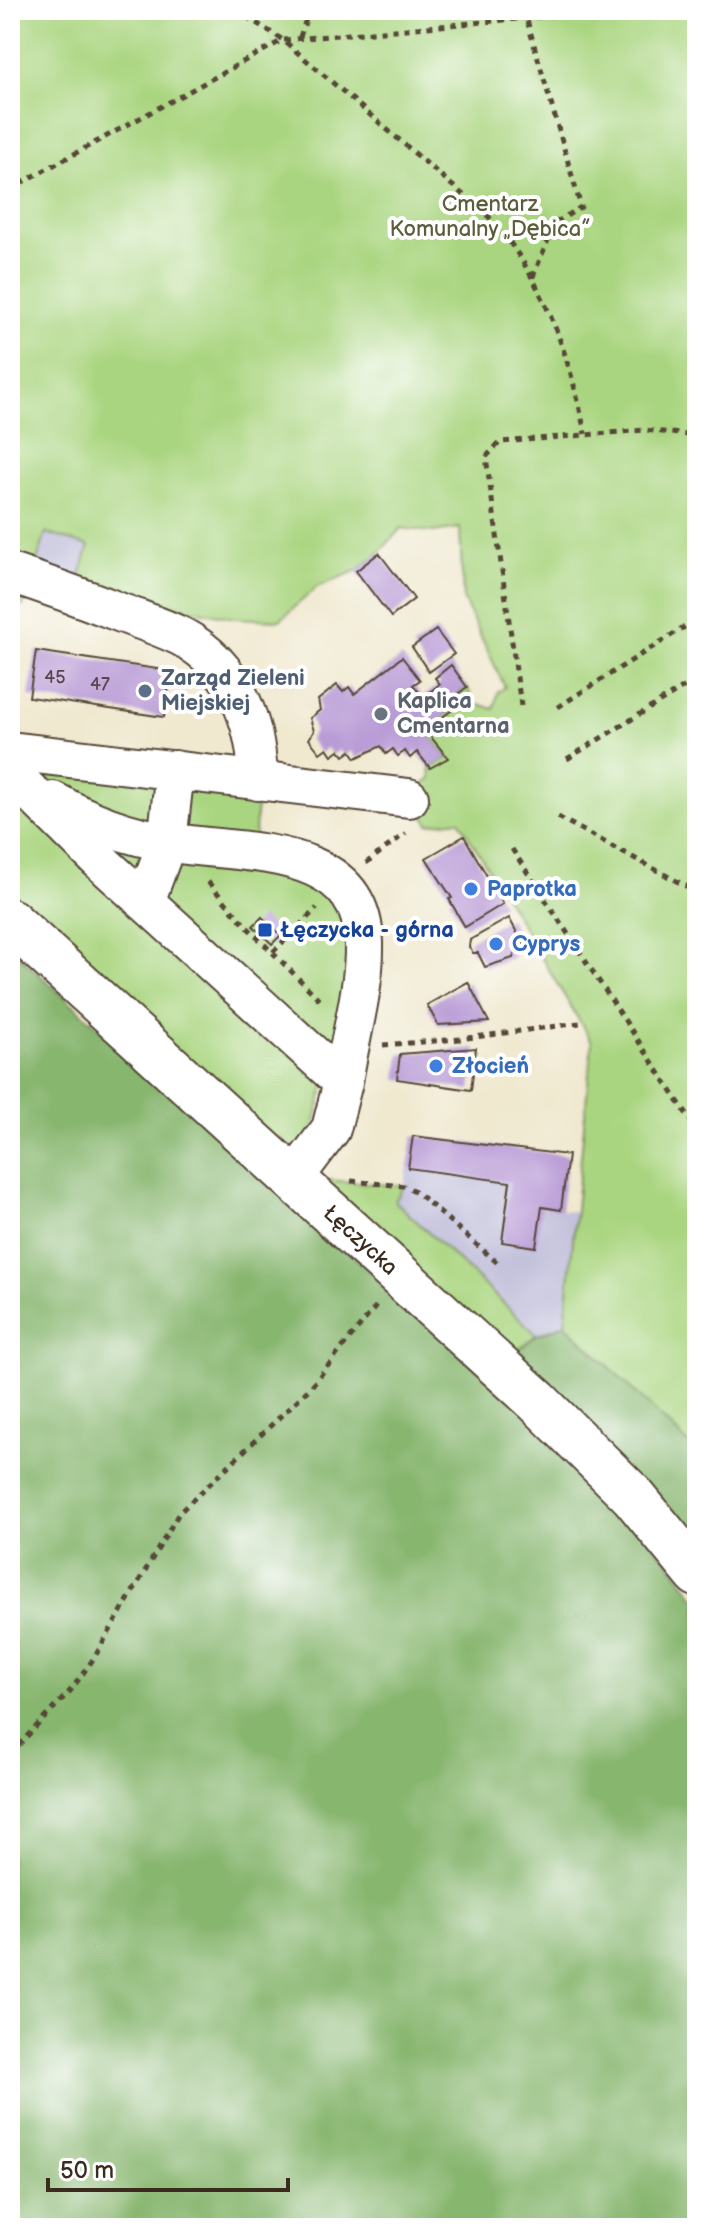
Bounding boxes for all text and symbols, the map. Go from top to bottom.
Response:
park label: Cmentarz Komunalny „Dębica” [390,191,590,243]
place label: Zarząd Zieleni Miejskiej [161,665,305,717]
house number: 45 [44,667,66,688]
house number: 47 [90,674,110,695]
marker: Zarząd Zieleni Miejskiej [136,682,154,700]
place label: Kaplica Cmentarna [397,688,510,740]
marker: Kaplica Cmentarna [372,705,390,723]
place label: Paprotka [487,876,577,903]
marker: Paprotka [462,880,480,898]
place label: Łęczycka - górna [280,917,454,944]
marker: Łęczycka - górna [256,921,274,939]
place label: Cyprys [512,931,581,958]
marker: Cyprys [487,935,505,953]
place label: Złocień [452,1053,529,1080]
marker: Złocień [427,1057,445,1075]
street label: Łęczycka [318,1199,403,1281]
scale bar [48,2142,288,2192]
text: 50 m [60,2156,114,2185]

